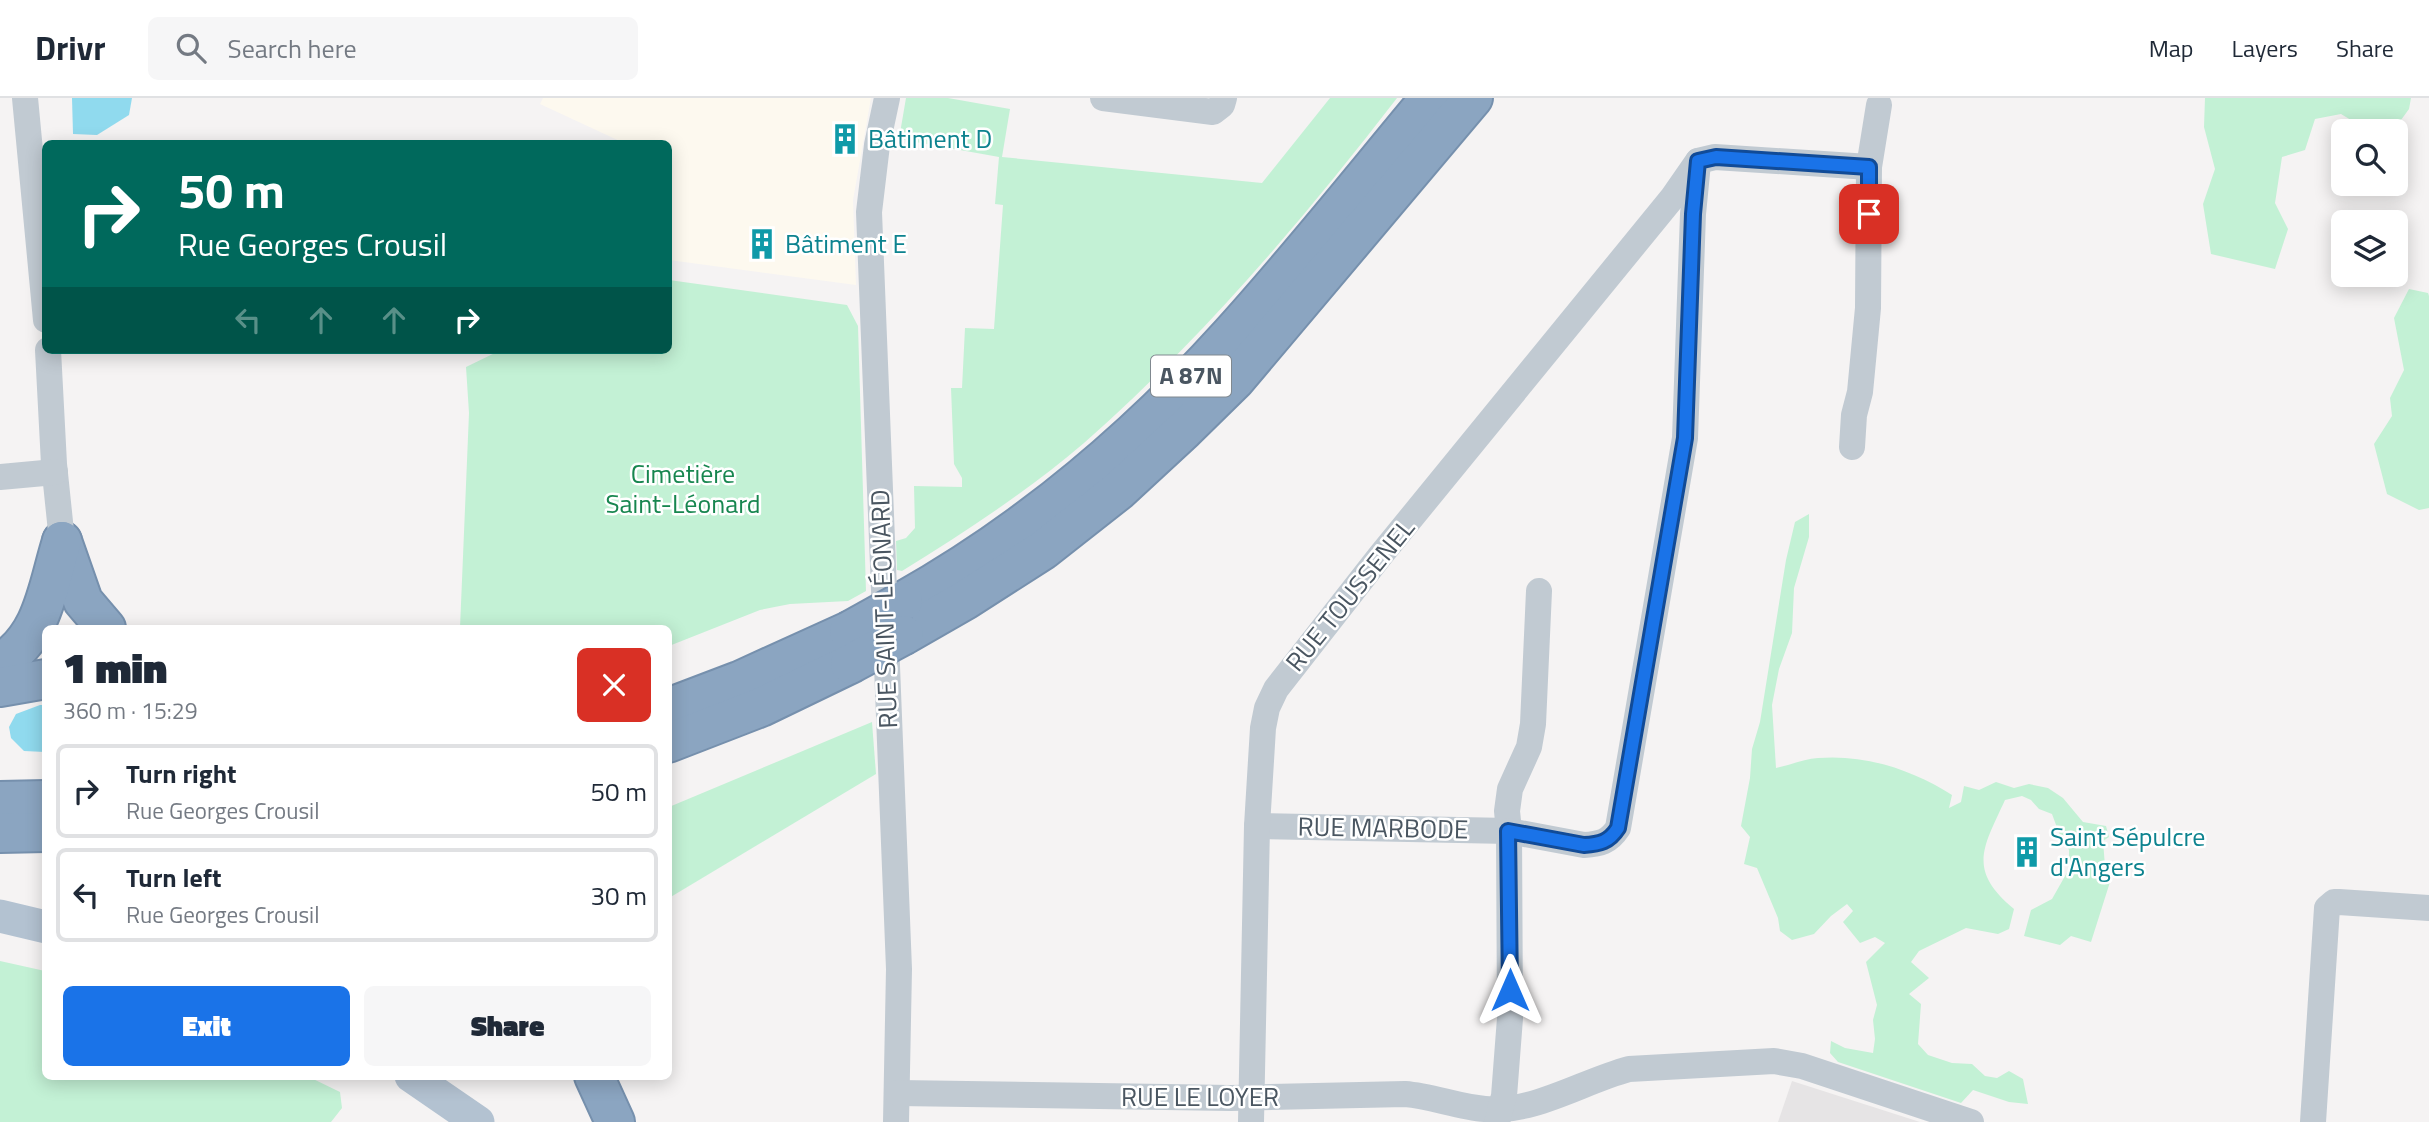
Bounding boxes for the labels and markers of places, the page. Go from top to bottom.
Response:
place label: Bâtiment D [868,119,992,158]
building icon: Bâtiment D [828,122,862,156]
pin [1839,184,1899,244]
place label: Bâtiment E [785,224,907,263]
building icon: Bâtiment E [745,227,779,261]
place label: Saint Sépulcre d'Angers [2050,817,2205,886]
building icon: Saint Sépulcre d'Angers [2010,835,2044,869]

